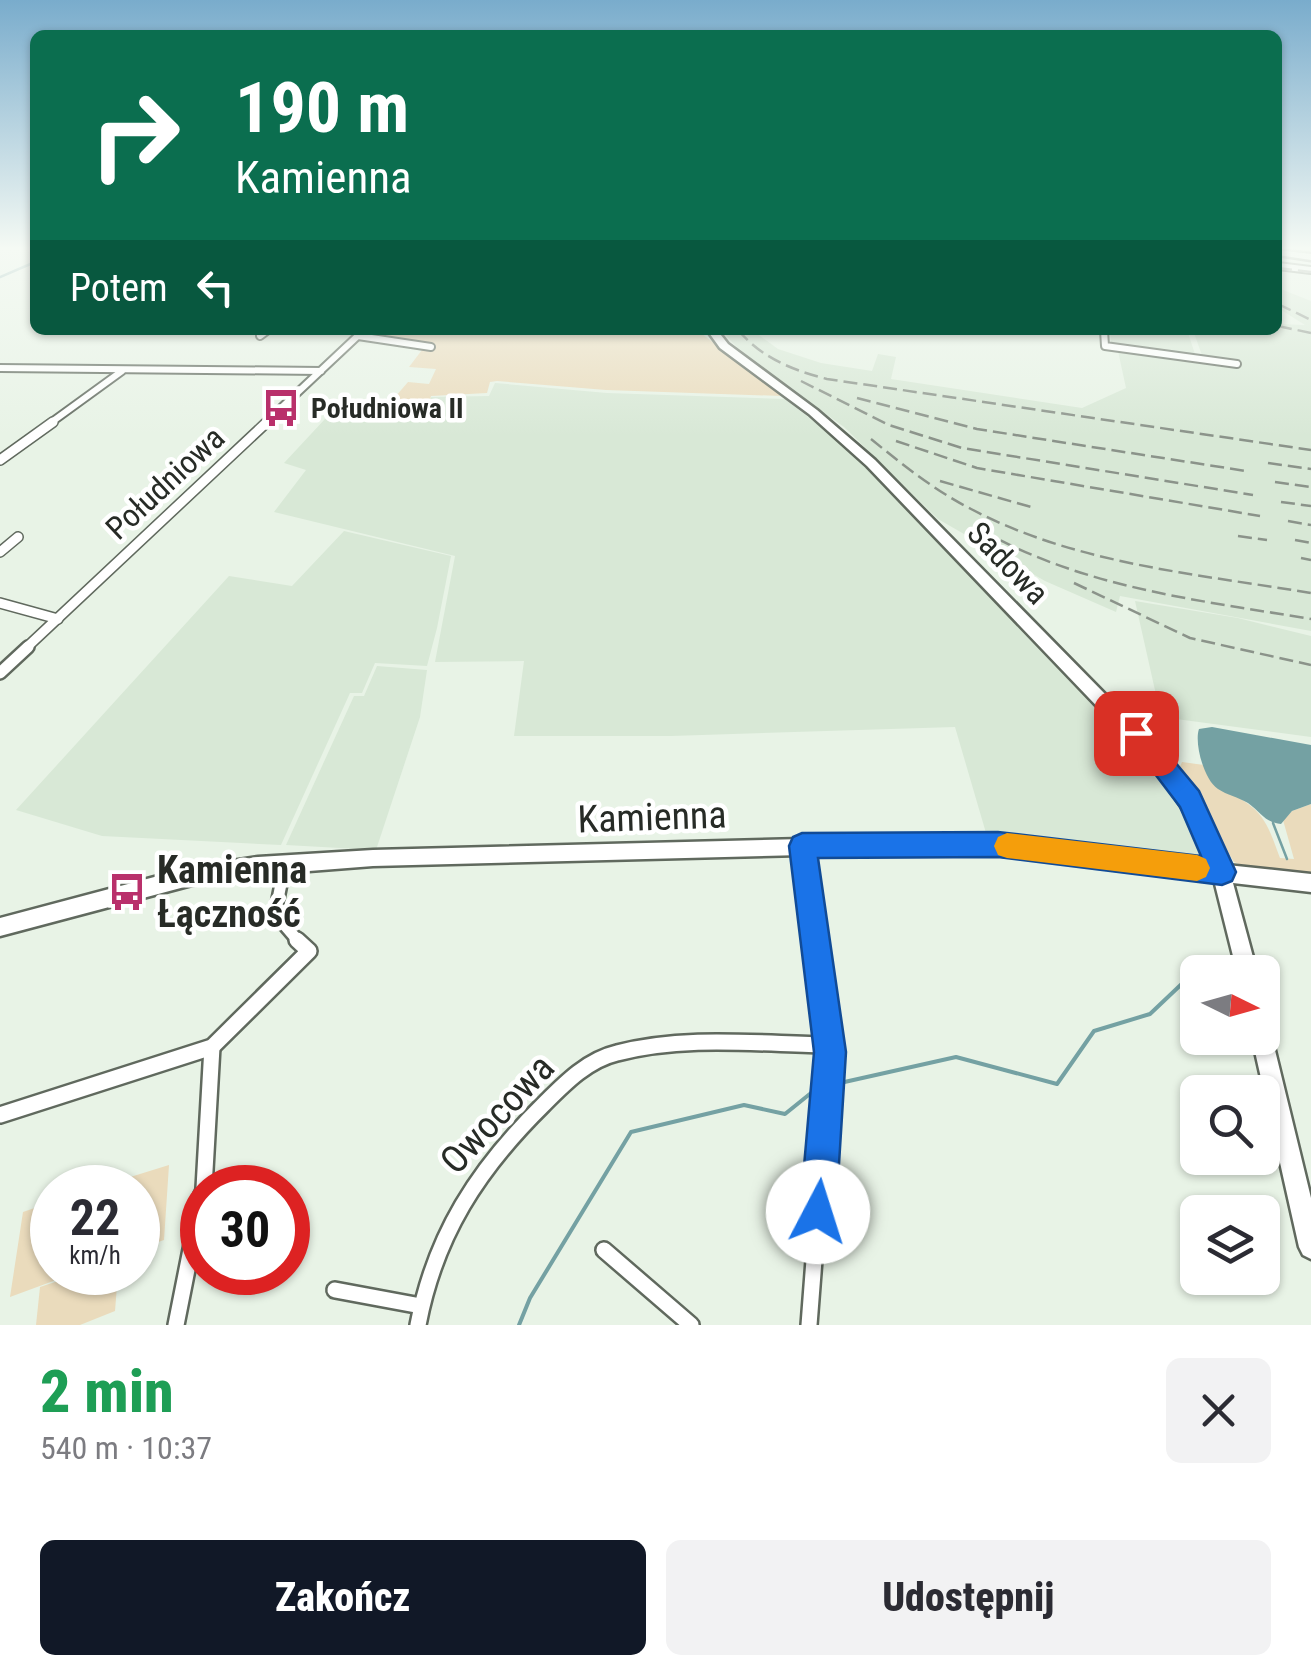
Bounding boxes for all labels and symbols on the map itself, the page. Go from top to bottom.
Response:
bus stop icon: Południowa II [260,387,302,429]
place label: Południowa II [311,392,464,425]
street label: Południowa [98,419,232,547]
street label: Sadowa [960,514,1056,612]
pin [1094,691,1179,776]
street label: Kamienna [577,792,727,842]
place label: Kamienna Łączność [157,848,307,936]
bus stop icon: Kamienna Łączność [106,871,148,913]
north arrow [1180,955,1280,1055]
street label: Owocowa [431,1046,563,1182]
position arrow [766,1160,870,1264]
speed limit sign: 30 [180,1165,310,1295]

